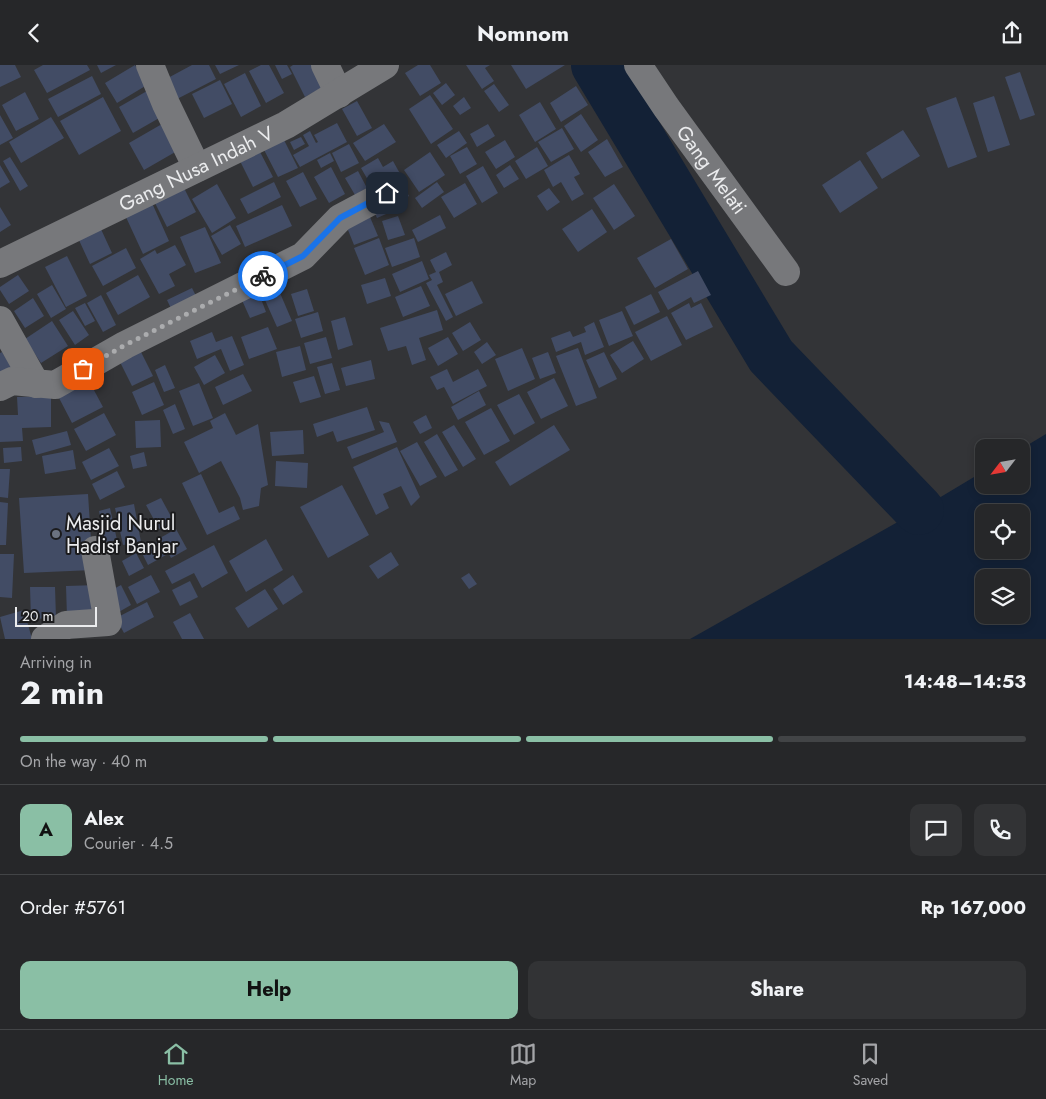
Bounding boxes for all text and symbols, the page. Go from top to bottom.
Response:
text: Nomnom [477,17,569,49]
icon: back [20,19,48,47]
icon: share [998,19,1026,47]
street label: Gang Nusa Indah V [114,119,279,219]
street label: Gang Melati [669,119,753,220]
pin [366,172,408,214]
icon: home [373,179,401,207]
courier [238,251,288,301]
icon: bike [249,262,277,290]
pin [62,348,104,390]
icon: bag [69,355,97,383]
north arrow [975,439,1030,494]
map controls [975,439,1030,624]
button: locate [975,504,1030,559]
place label: Masjid Nurul Hadist Banjar [66,509,178,561]
marker: Masjid Nurul Hadist Banjar [50,528,62,540]
button: layers [975,569,1030,624]
scale bar [15,604,98,627]
text: 20 m [22,606,54,626]
text: Arriving in [20,651,92,674]
text: 14:48–14:53 [904,668,1026,695]
text: 2 min [20,670,104,716]
text: On the way · 40 m [20,750,147,773]
button: chat [910,804,962,856]
button: phone [974,804,1026,856]
text: Alex [84,805,124,832]
text: A [39,816,53,843]
text: Courier · 4.5 [84,832,173,855]
text: Order #5761 [20,894,126,921]
text: Rp 167,000 [920,894,1026,921]
button: Help [20,961,518,1019]
button: Share [528,961,1026,1019]
tab: Home [158,1040,194,1090]
tab: Map [509,1040,537,1090]
tab: Saved [853,1040,888,1090]

